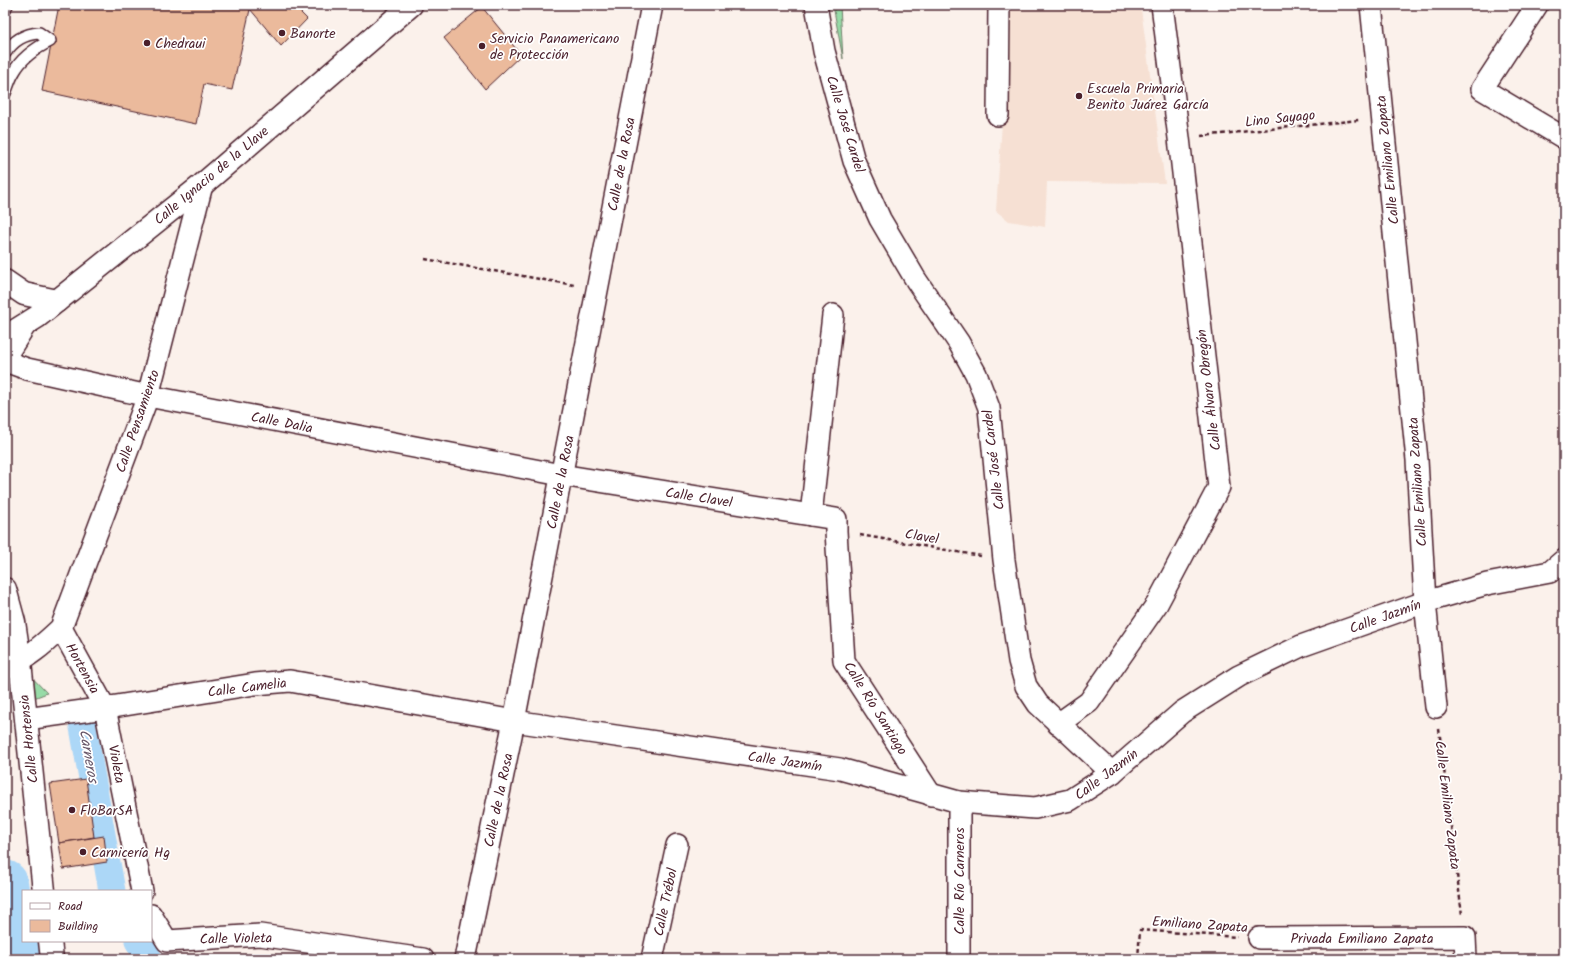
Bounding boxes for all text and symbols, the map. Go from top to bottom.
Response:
place label: Banorte [290,23,336,45]
marker: Banorte [277,28,287,38]
place label: Servicio Panamericano de Protección [490,28,619,66]
place label: Chedraui [155,33,206,55]
marker: Chedraui [142,38,152,48]
marker: Servicio Panamericano de Protección [477,41,487,51]
street label: Calle José Cardel [820,73,870,176]
place label: Escuela Primaria Benito Juárez García [1087,78,1209,116]
marker: Escuela Primaria Benito Juárez García [1074,91,1084,101]
street label: Calle Emiliano Zapata [1370,94,1406,226]
street label: Lino Sayago [1244,104,1316,134]
street label: Calle de la Rosa [602,115,642,213]
street label: Calle Ignacio de la Llave [149,120,275,231]
street label: Calle Álvaro Obregón [1191,328,1227,452]
street label: Calle Pensamiento [110,367,166,476]
street label: Calle Dalia [249,406,315,440]
street label: Calle José Cardel [977,408,1011,511]
street label: Calle Emiliano Zapata [1403,417,1433,547]
street label: Calle de la Rosa [541,433,581,531]
street label: Calle Clavel [664,482,735,514]
street label: Clavel [903,523,941,551]
street label: Calle Jazmín [1346,594,1424,640]
street label: Hortensia [59,639,105,698]
street label: Calle Río Santiago [837,657,913,760]
street label: Calle Camelia [206,672,288,704]
street label: Calle Hortensia [13,693,45,784]
water label: Carneros [72,728,105,786]
street label: Calle Emiliano Zapata [1428,739,1466,871]
street label: Violeta [102,743,131,785]
street label: Calle Jazmín [1070,743,1143,806]
street label: Calle Jazmín [746,746,824,778]
street label: Calle de la Rosa [478,751,520,849]
place label: FloBarSA [80,800,133,822]
marker: FloBarSA [67,805,77,815]
street label: Calle Río Carneros [949,827,971,935]
place label: Carnicería Hg [91,842,170,864]
marker: Carnicería Hg [78,847,88,857]
street label: Calle Trébol [648,866,684,938]
legend [22,890,152,942]
text: Road [58,897,83,916]
street label: Emiliano Zapata [1151,911,1249,939]
text: Building [58,917,98,936]
street label: Calle Violeta [200,927,272,951]
street label: Privada Emiliano Zapata [1290,928,1434,950]

